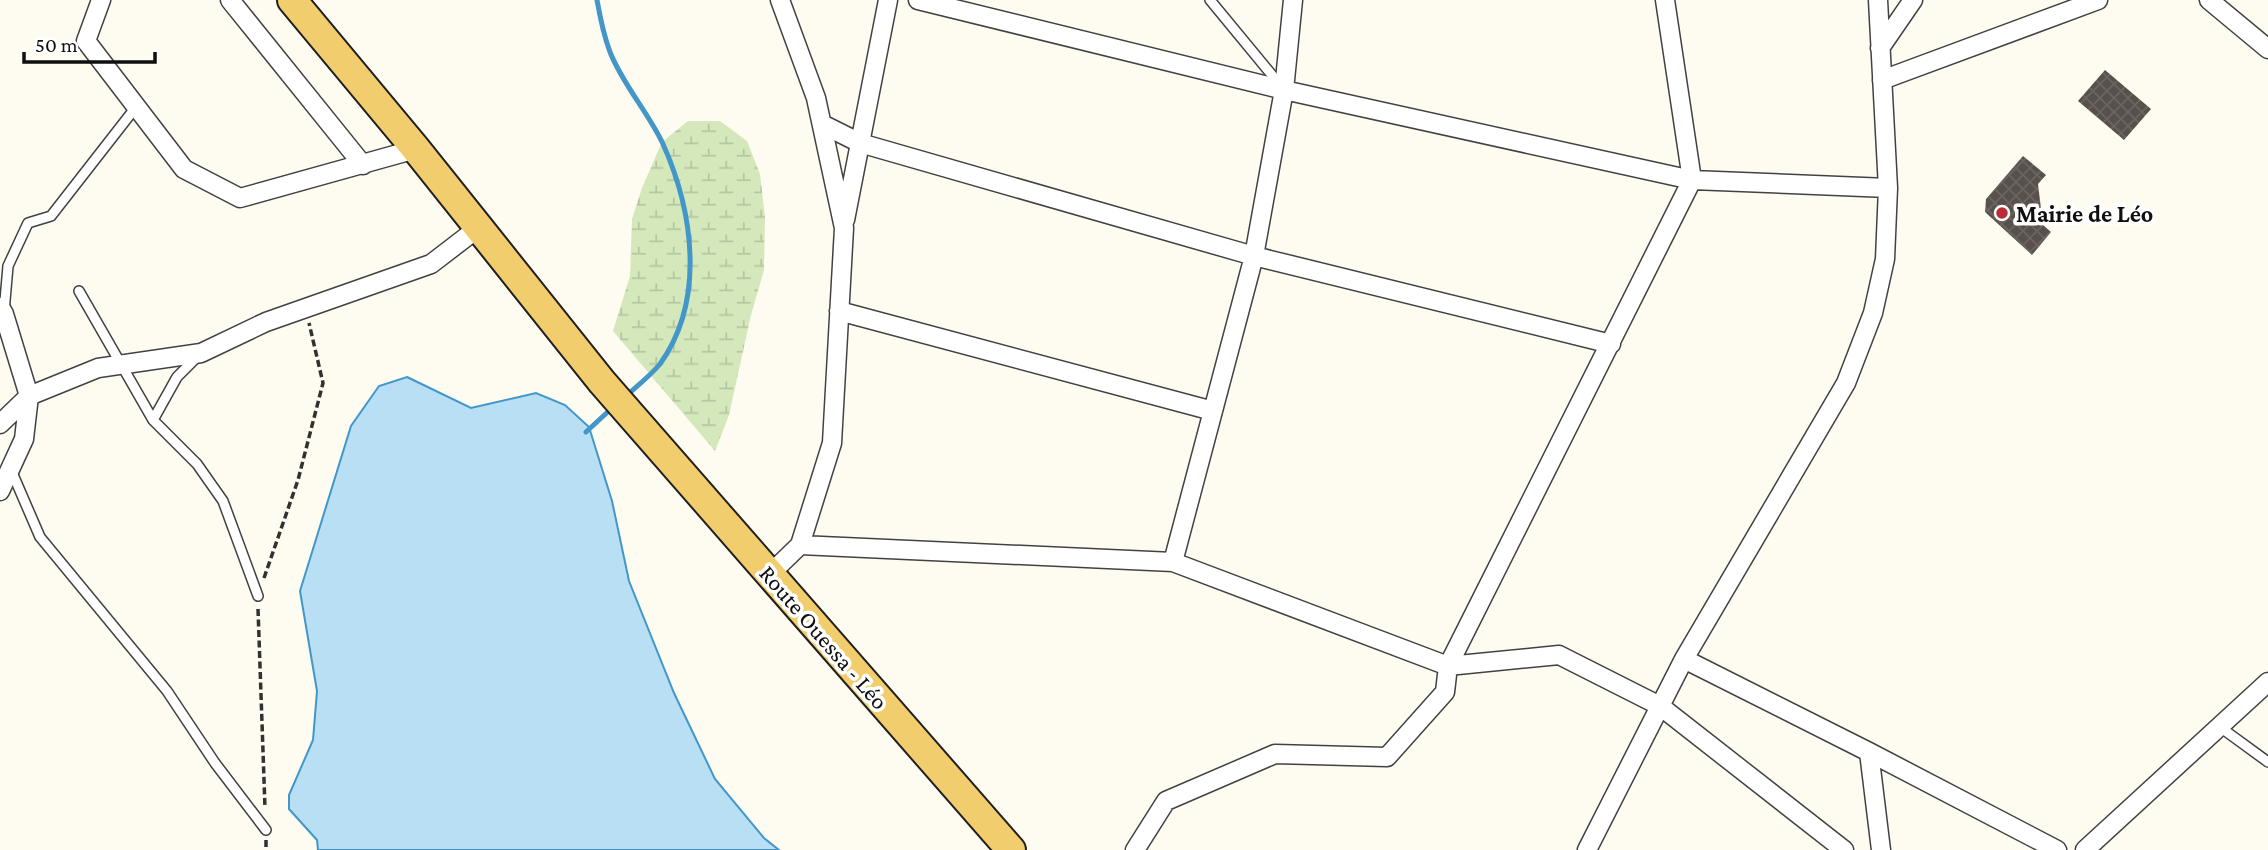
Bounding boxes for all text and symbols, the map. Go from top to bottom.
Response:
scale bar [24,21,156,65]
text: 50 m [35,33,78,57]
place label: Mairie de Léo [2016,200,2153,227]
marker: Mairie de Léo [1994,205,2010,221]
street label: Route Ouessa - Léo [754,559,894,715]

